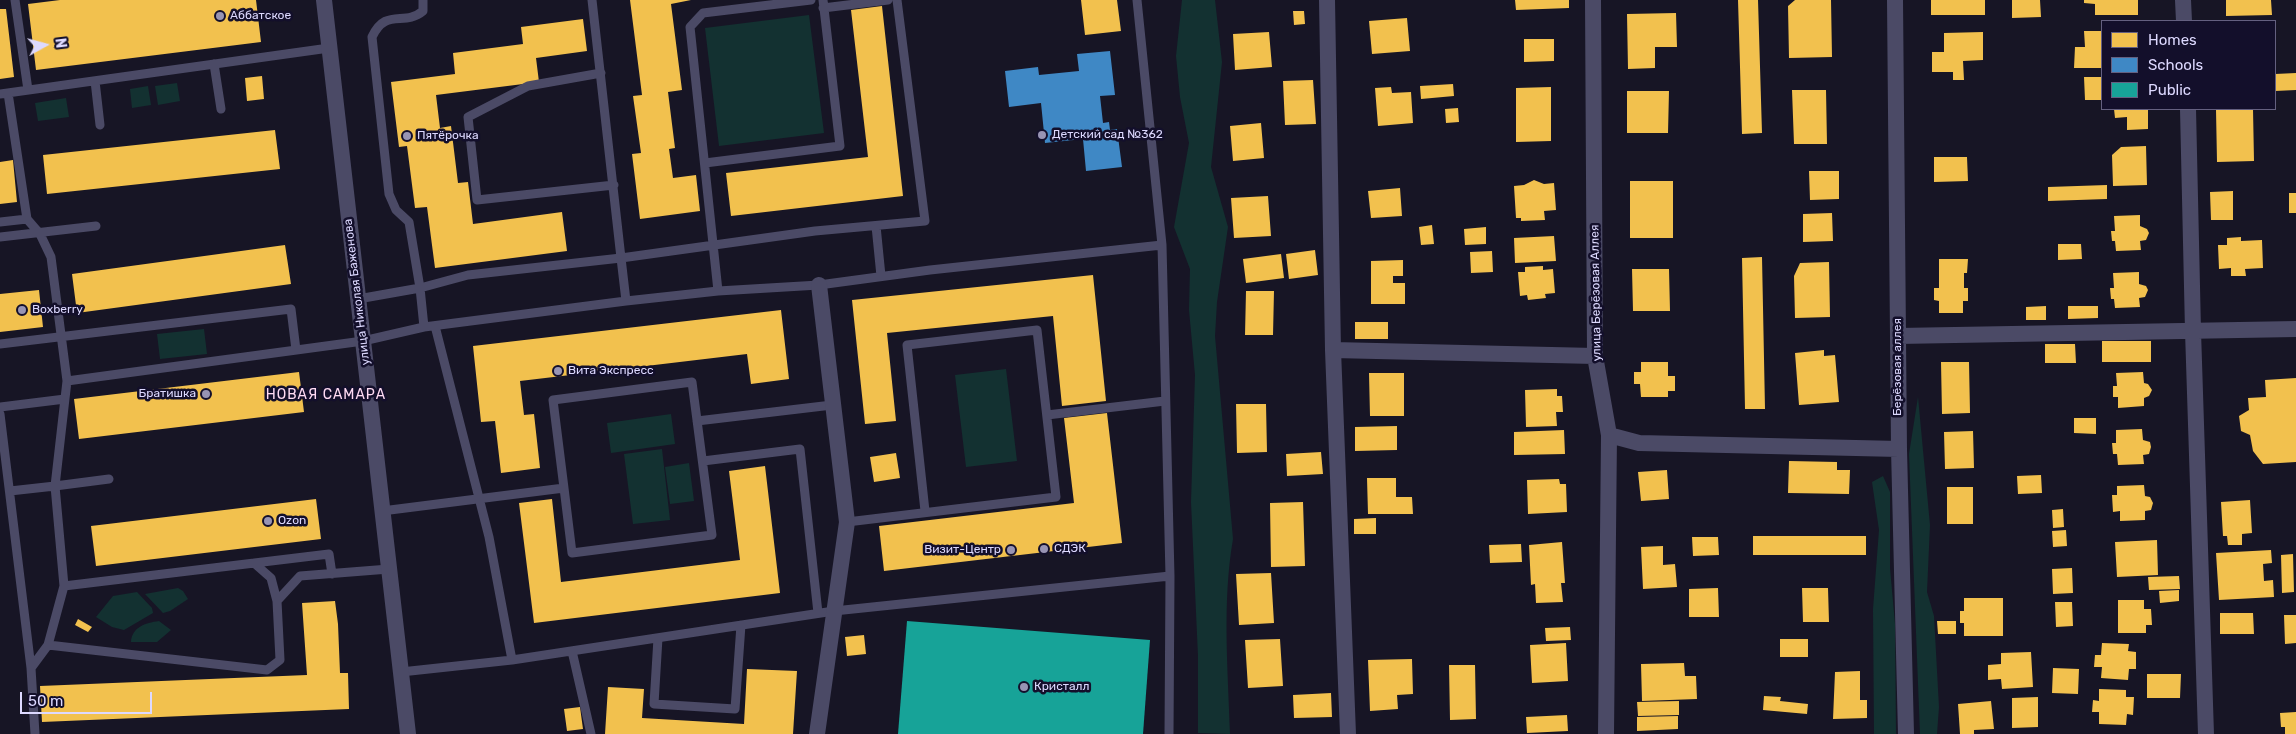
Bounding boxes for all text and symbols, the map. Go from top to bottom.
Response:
place label: Аббатское [230,9,291,23]
marker: Аббатское [214,10,226,22]
north arrow [20,20,70,70]
legend [2101,20,2276,110]
text: Homes [2148,31,2197,49]
text: N [51,37,69,49]
text: Schools [2148,56,2203,74]
text: Public [2148,81,2191,99]
place label: Детский сад №362 [1052,128,1163,142]
place label: Пятёрочка [417,129,479,143]
marker: Детский сад №362 [1036,129,1048,141]
marker: Пятёрочка [401,130,413,142]
street label: улица Николая Баженова [341,218,373,366]
street label: улица Берёзовая Аллея [1588,224,1604,362]
place label: Boxberry [32,303,83,317]
marker: Boxberry [16,304,28,316]
street label: Берёзовая аллея [1891,318,1905,416]
place label: Вита Экспресс [568,364,654,378]
marker: Вита Экспресс [552,365,564,377]
place label: Братишка [139,387,196,401]
district label: НОВАЯ САМАРА [264,387,388,403]
marker: Братишка [200,388,212,400]
place label: Ozon [278,514,306,528]
marker: Ozon [262,515,274,527]
place label: СДЭК [1054,542,1086,556]
place label: Визит-Центр [924,543,1001,557]
marker: СДЭК [1038,543,1050,555]
marker: Визит-Центр [1005,544,1017,556]
place label: Кристалл [1034,680,1089,694]
marker: Кристалл [1018,681,1030,693]
scale bar [22,682,155,714]
text: 50 m [28,692,63,710]

